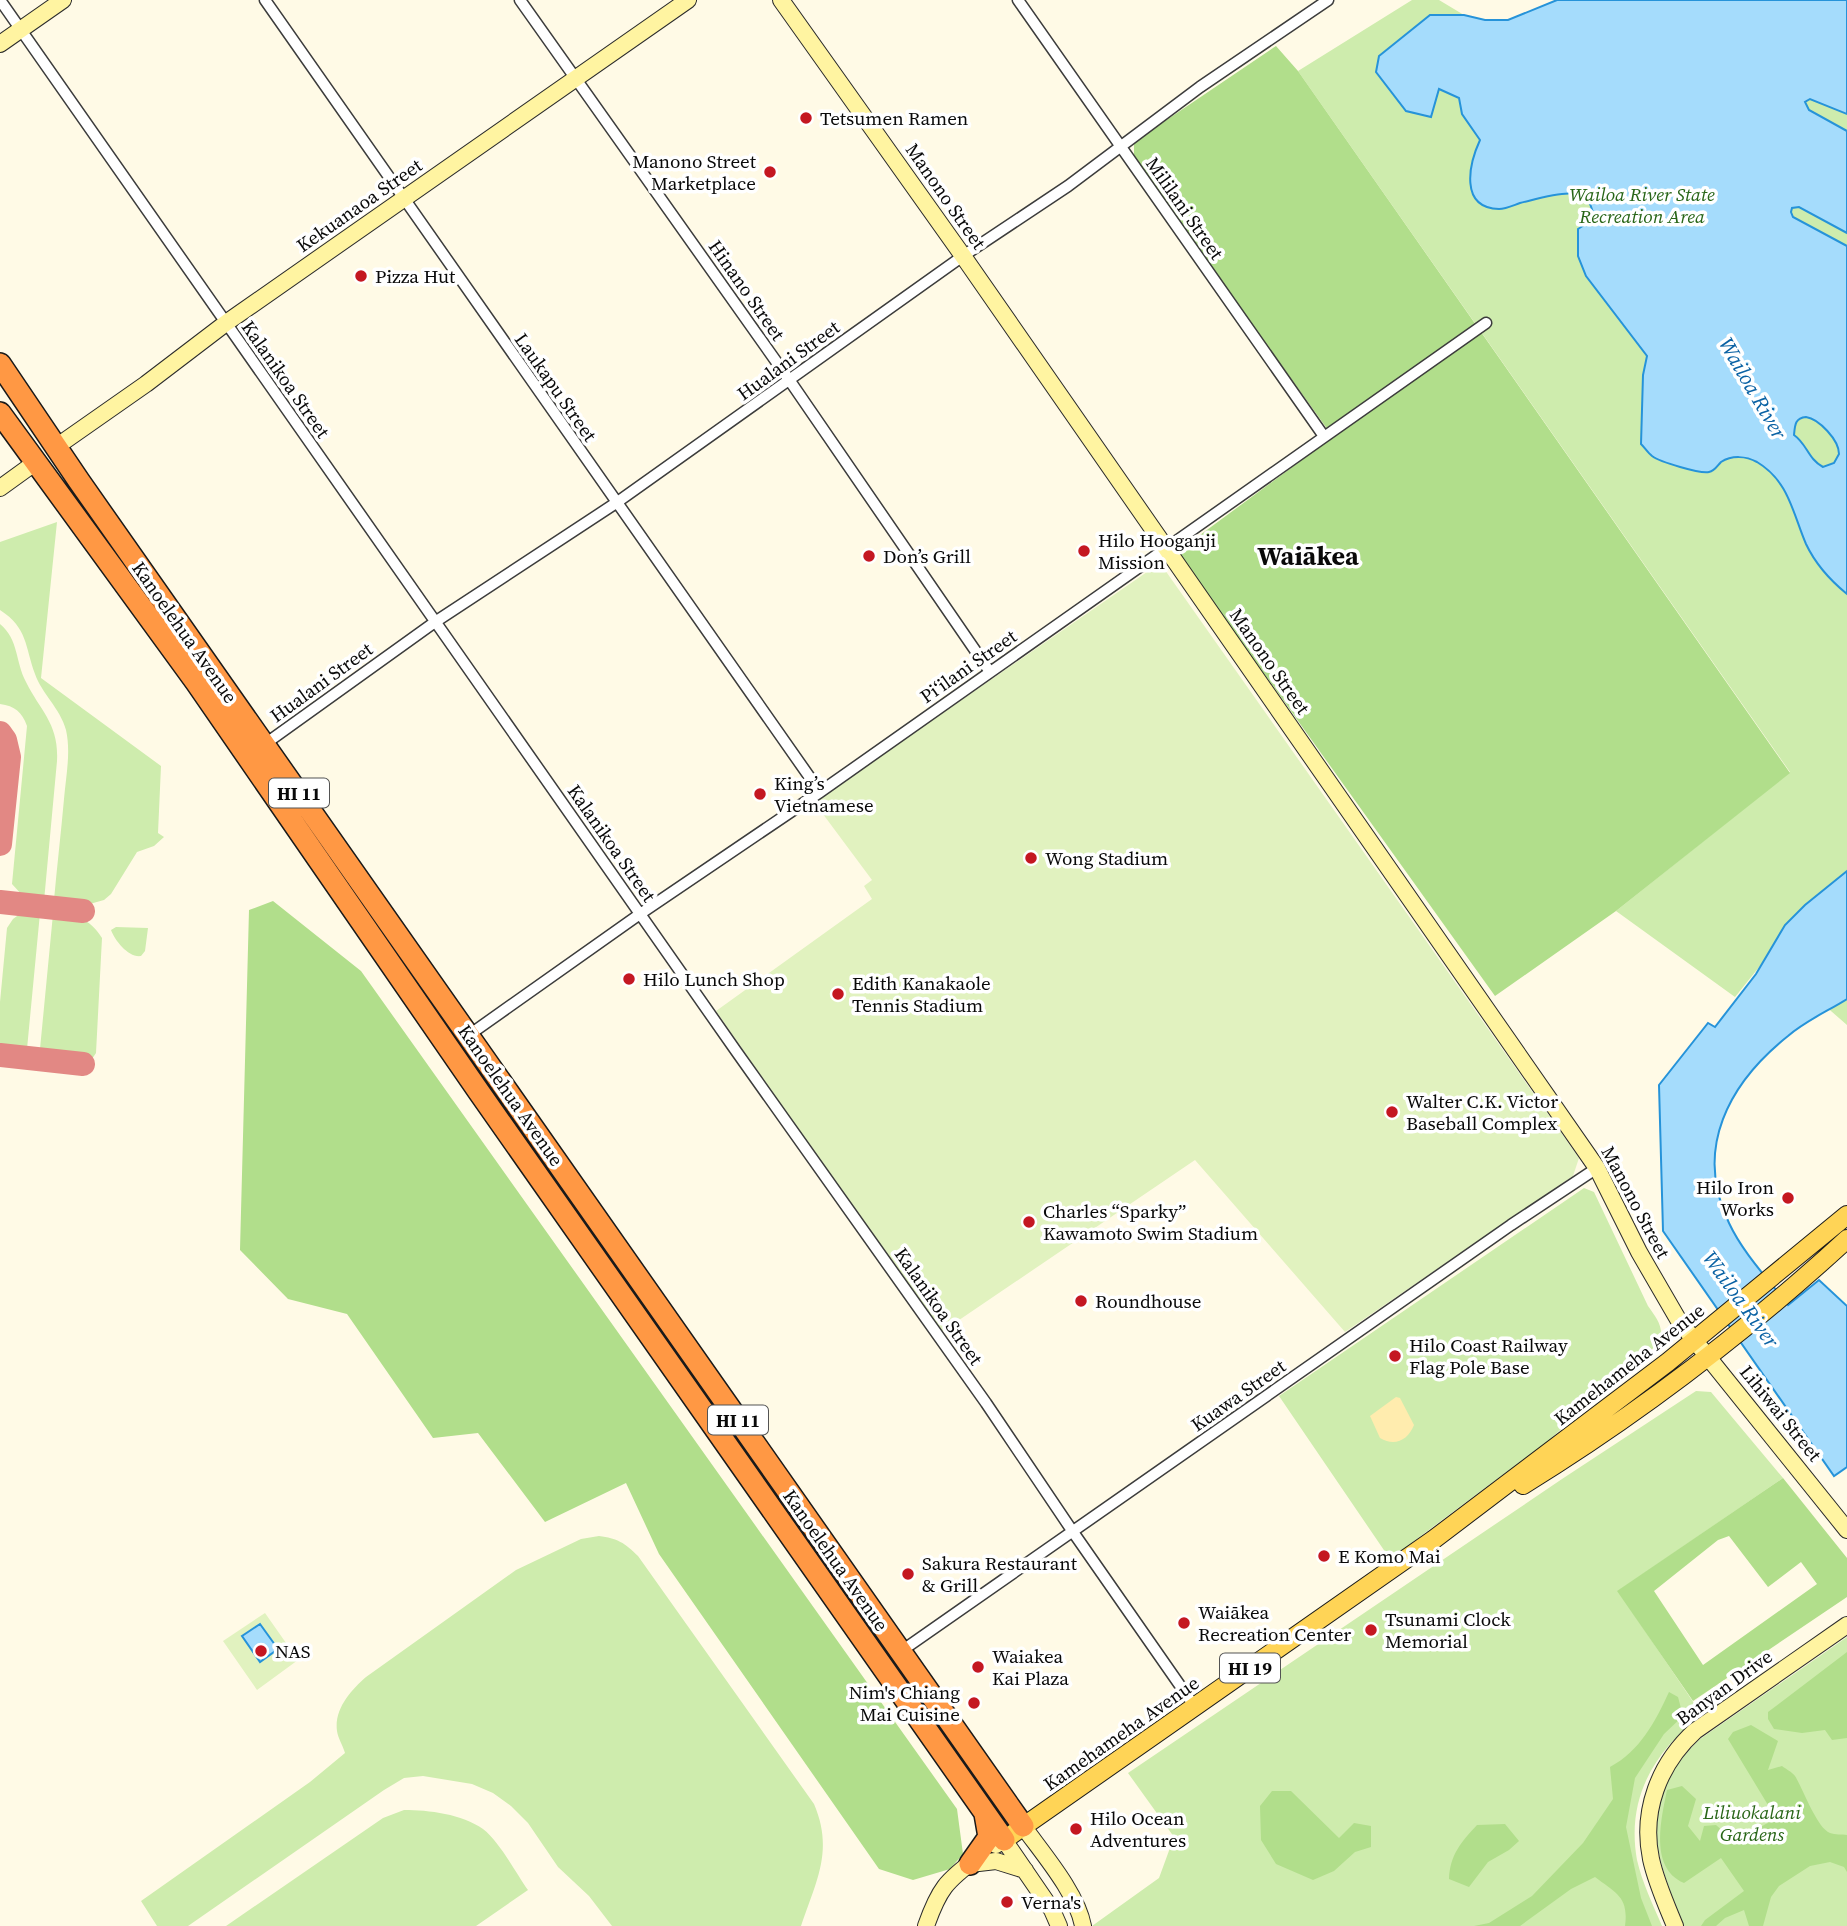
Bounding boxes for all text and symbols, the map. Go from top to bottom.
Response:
place label: Tetsumen Ramen [820,105,968,131]
marker: Tetsumen Ramen [798,110,814,126]
street label: Manono Street [900,138,993,255]
place label: Manono Street Marketplace [632,148,757,196]
street label: Mililani Street [1140,151,1231,265]
street label: Kekuanaoa Street [291,152,428,258]
marker: Manono Street Marketplace [762,164,778,180]
park label: Wailoa River State Recreation Area [1569,181,1715,229]
street label: Hinano Street [703,235,792,346]
place label: Pizza Hut [375,263,456,289]
marker: Pizza Hut [353,268,369,284]
street label: Hualani Street [731,313,845,406]
street label: Kalanikoa Street [236,315,337,444]
street label: Laukapu Street [509,327,604,447]
water label: Wailoa River [1712,332,1794,445]
place label: Hilo Hooganji Mission [1098,527,1216,575]
district label: Waiākea [1257,538,1359,574]
place label: Don’s Grill [883,543,971,569]
marker: Hilo Hooganji Mission [1076,543,1092,559]
marker: Don’s Grill [861,548,877,564]
street label: Kanoelehua Avenue [126,556,244,708]
street label: Manono Street [1224,603,1317,720]
street label: Pi‘ilani Street [914,623,1022,709]
street label: Hualani Street [264,635,378,728]
place label: King’s Vietnamese [774,770,874,818]
road number: HI 11 [269,778,329,808]
street label: Kalanikoa Street [562,779,663,908]
marker: King’s Vietnamese [752,786,768,802]
place label: Wong Stadium [1045,845,1168,871]
marker: Wong Stadium [1023,850,1039,866]
place label: Hilo Lunch Shop [643,966,785,992]
place label: Edith Kanakaole Tennis Stadium [852,970,991,1018]
marker: Hilo Lunch Shop [621,971,637,987]
marker: Edith Kanakaole Tennis Stadium [830,986,846,1002]
street label: Kanoelehua Avenue [452,1019,570,1171]
place label: Walter C.K. Victor Baseball Complex [1406,1088,1558,1136]
marker: Walter C.K. Victor Baseball Complex [1384,1104,1400,1120]
street label: Manono Street [1595,1141,1677,1263]
place label: Hilo Iron Works [1696,1174,1774,1222]
marker: Hilo Iron Works [1780,1190,1796,1206]
place label: Charles “Sparky” Kawamoto Swim Stadium [1043,1198,1258,1246]
marker: Charles “Sparky” Kawamoto Swim Stadium [1021,1214,1037,1230]
street label: Kalanikoa Street [889,1242,990,1371]
water label: Wailoa River [1696,1245,1786,1354]
place label: Roundhouse [1095,1288,1201,1314]
marker: Roundhouse [1073,1293,1089,1309]
street label: Kamehameha Avenue [1548,1297,1710,1431]
place label: Hilo Coast Railway Flag Pole Base [1409,1332,1568,1380]
marker: Hilo Coast Railway Flag Pole Base [1387,1348,1403,1364]
street label: Kuawa Street [1185,1352,1291,1437]
street label: Lihiwai Street [1734,1359,1828,1467]
road number: HI 11 [708,1406,768,1434]
street label: Kanoelehua Avenue [777,1484,895,1636]
place label: E Komo Mai [1338,1543,1441,1569]
marker: E Komo Mai [1316,1548,1332,1564]
place label: Sakura Restaurant & Grill [922,1550,1078,1598]
marker: Sakura Restaurant & Grill [900,1566,916,1582]
place label: Waiākea Recreation Center [1198,1599,1351,1647]
place label: Tsunami Clock Memorial [1385,1606,1511,1654]
marker: Waiākea Recreation Center [1176,1615,1192,1631]
marker: Tsunami Clock Memorial [1363,1622,1379,1638]
place label: NAS [275,1638,311,1664]
marker: NAS [253,1643,269,1659]
place label: Waiakea Kai Plaza [992,1643,1069,1691]
street label: Banyan Drive [1671,1643,1777,1731]
road number: HI 19 [1220,1653,1280,1682]
marker: Waiakea Kai Plaza [970,1659,986,1675]
street label: Kamehameha Avenue [1038,1670,1204,1796]
place label: Nim's Chiang Mai Cuisine [849,1679,960,1727]
marker: Nim's Chiang Mai Cuisine [966,1695,982,1711]
park label: Liliuokalani Gardens [1702,1799,1801,1847]
place label: Hilo Ocean Adventures [1090,1805,1186,1853]
marker: Hilo Ocean Adventures [1068,1821,1084,1837]
place label: Verna's [1021,1889,1081,1915]
marker: Verna's [999,1894,1015,1910]

